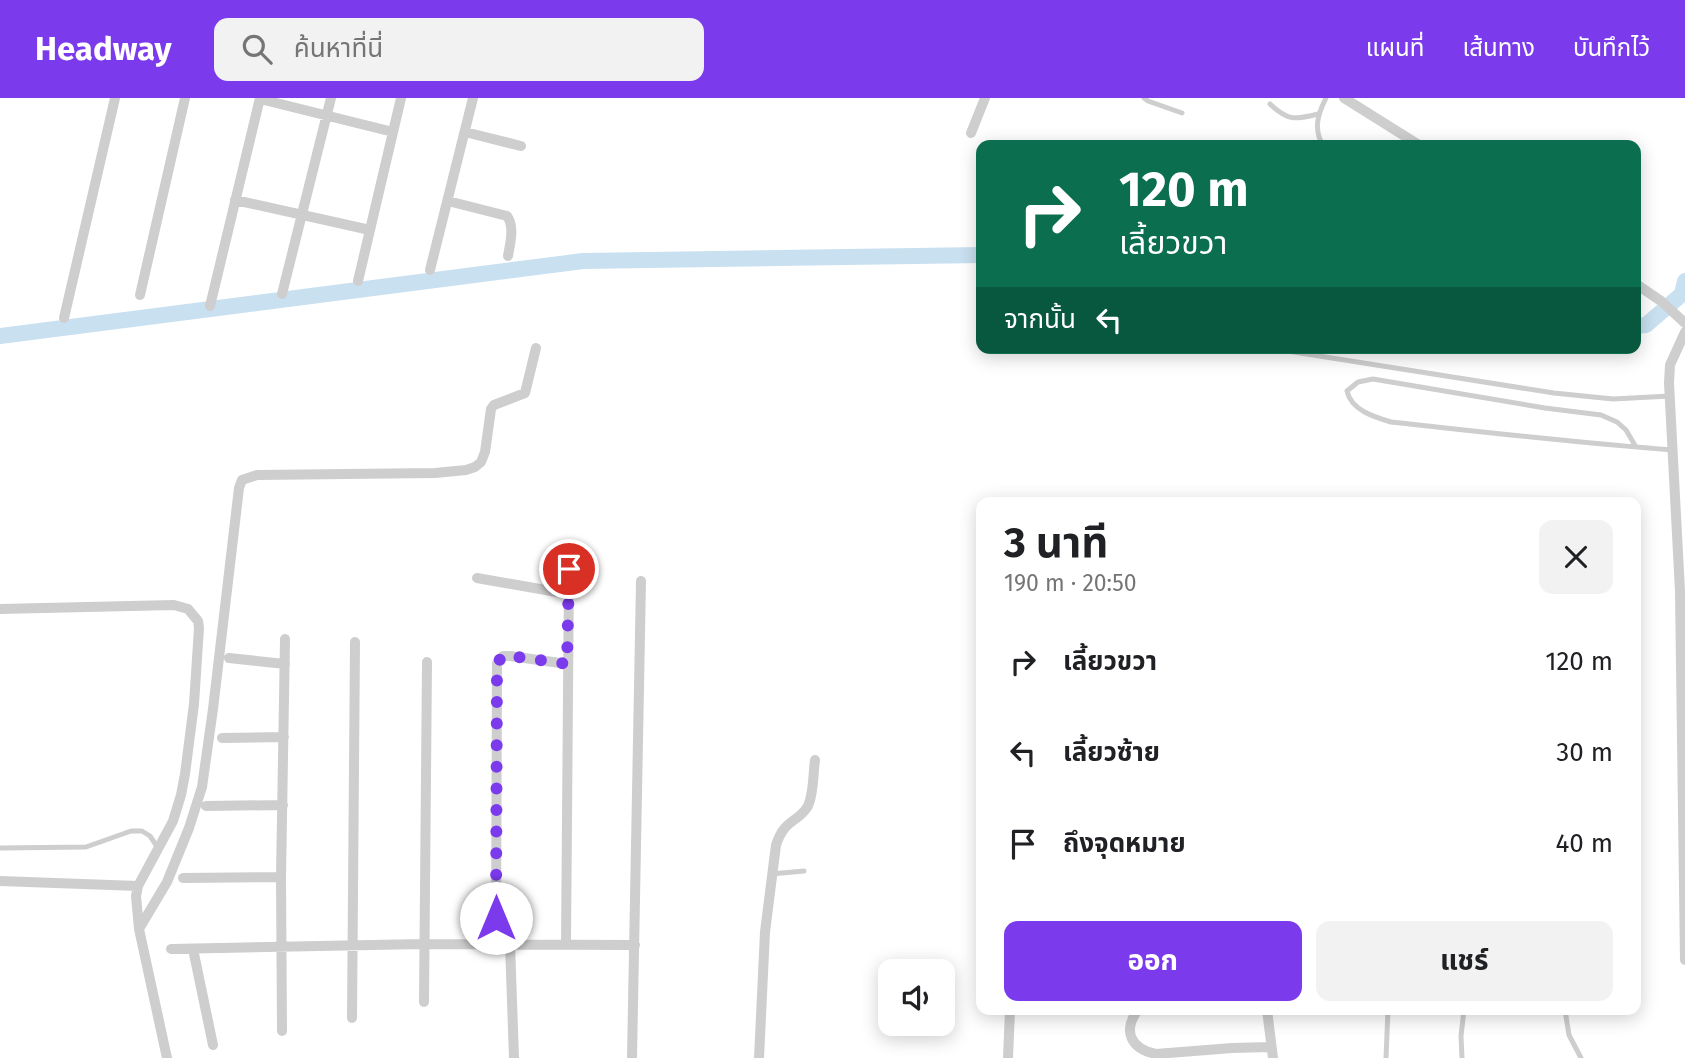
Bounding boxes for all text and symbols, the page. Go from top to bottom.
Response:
search box [214,18,704,81]
text: Headway [35,29,172,69]
icon: search [238,30,276,68]
text: ค้นหาที่นี่ [294,33,383,64]
text: แผนที่ [1366,34,1424,62]
text: เส้นทาง [1462,34,1535,62]
text: บันทึกไว้ [1573,34,1650,62]
text: 120 m [1119,160,1249,219]
icon: right [1004,168,1095,259]
text: เลี้ยวขวา [1119,224,1227,262]
icon: left [1090,301,1128,339]
text: จากนั้น [1004,304,1076,335]
text: 3 นาที [1004,518,1108,568]
button: close [1539,520,1613,594]
pin [539,539,599,599]
icon: arrive [550,550,588,588]
text: 190 m · 20:50 [1004,569,1137,597]
icon: right [1004,643,1042,681]
text: เลี้ยวขวา [1063,646,1157,677]
text: 120 m [1545,646,1613,677]
icon: left [1004,734,1042,772]
text: เลี้ยวซ้าย [1063,737,1160,768]
text: 30 m [1556,737,1613,768]
icon: arrive [1004,825,1042,863]
text: ถึงจุดหมาย [1063,828,1186,859]
text: 40 m [1555,828,1613,859]
position arrow [459,881,533,955]
button: ออก [1004,921,1302,1001]
button: แชร์ [1316,921,1613,1001]
map controls [878,959,955,1036]
button: sound [878,959,955,1036]

